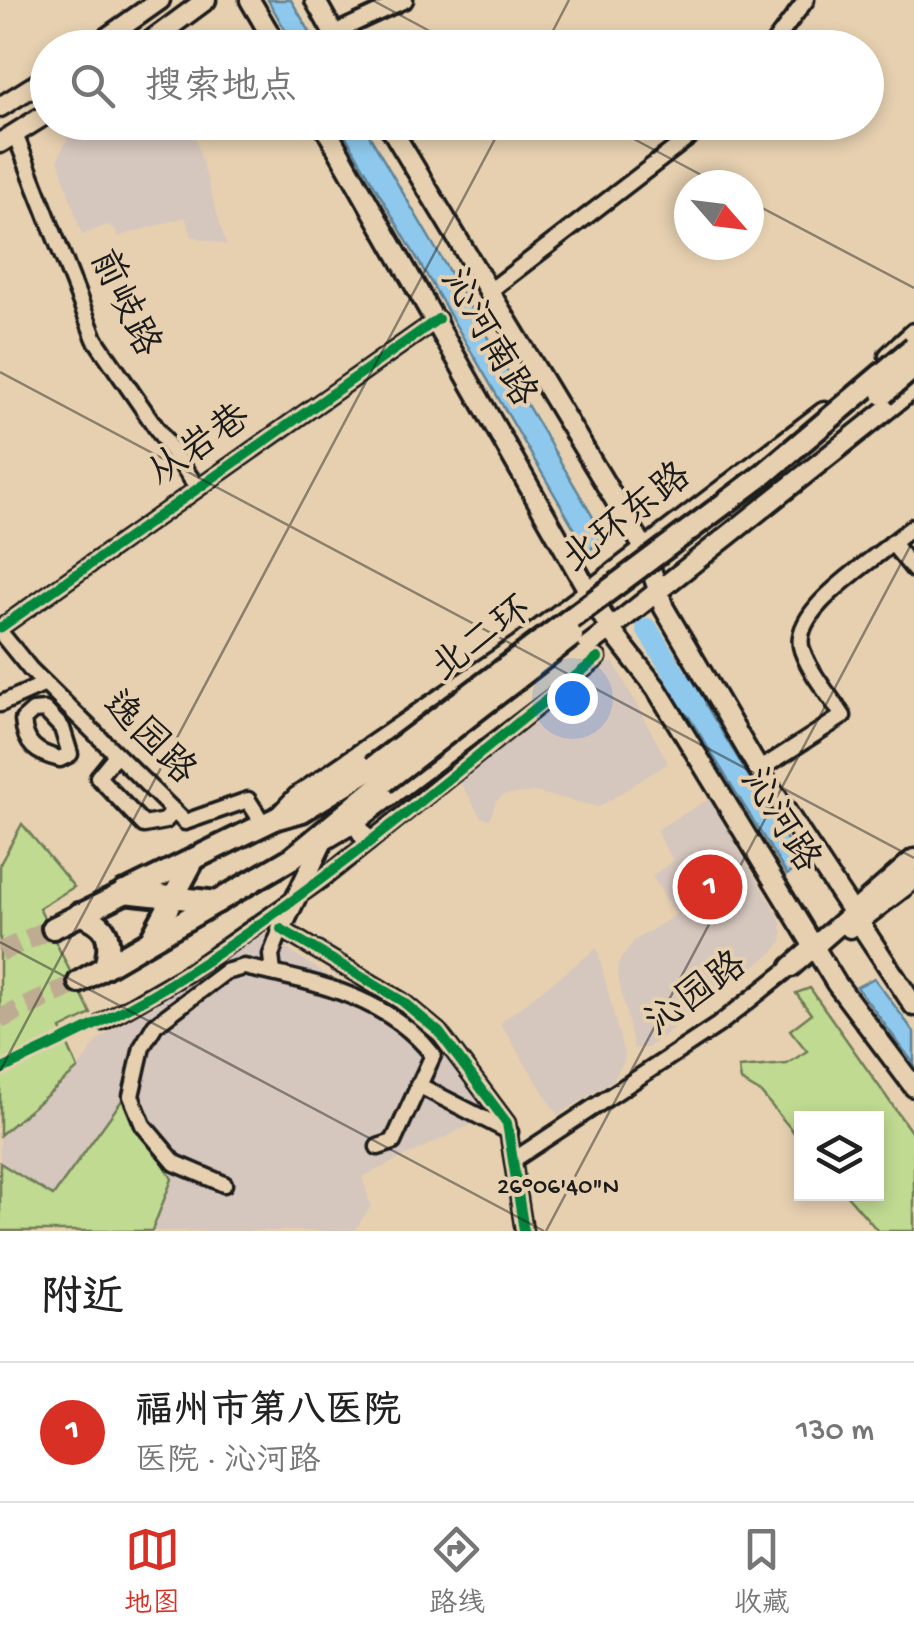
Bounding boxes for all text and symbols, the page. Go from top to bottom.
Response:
search box [30,30,884,140]
icon: search [65,58,120,113]
text: 搜索地点 [145,68,297,112]
north arrow [674,170,764,260]
street label: 前岐路 [77,242,169,365]
street label: 沁河南路 [429,261,546,416]
street label: 从岩巷 [141,396,260,499]
street label: 北环东路 [553,454,701,584]
street label: 北二环 [424,588,542,693]
your location [547,673,598,724]
street label: 逸园路 [91,682,205,796]
street label: 沁河路 [729,760,829,882]
pin: 1 [678,850,742,924]
street label: 沁园路 [637,942,757,1047]
map controls [794,1111,884,1201]
button: layers [794,1111,884,1201]
text: 26°06'40"N [497,1174,619,1203]
text: 附近 [40,1277,124,1326]
text: 福州市第八医院 [135,1392,401,1436]
text: 1 [66,1413,79,1451]
text: 130 m [796,1413,874,1451]
text: 医院 · 沁河路 [135,1444,320,1482]
tab: 地图 [124,1522,180,1622]
tab: 路线 [429,1522,485,1622]
tab: 收藏 [734,1522,790,1622]

